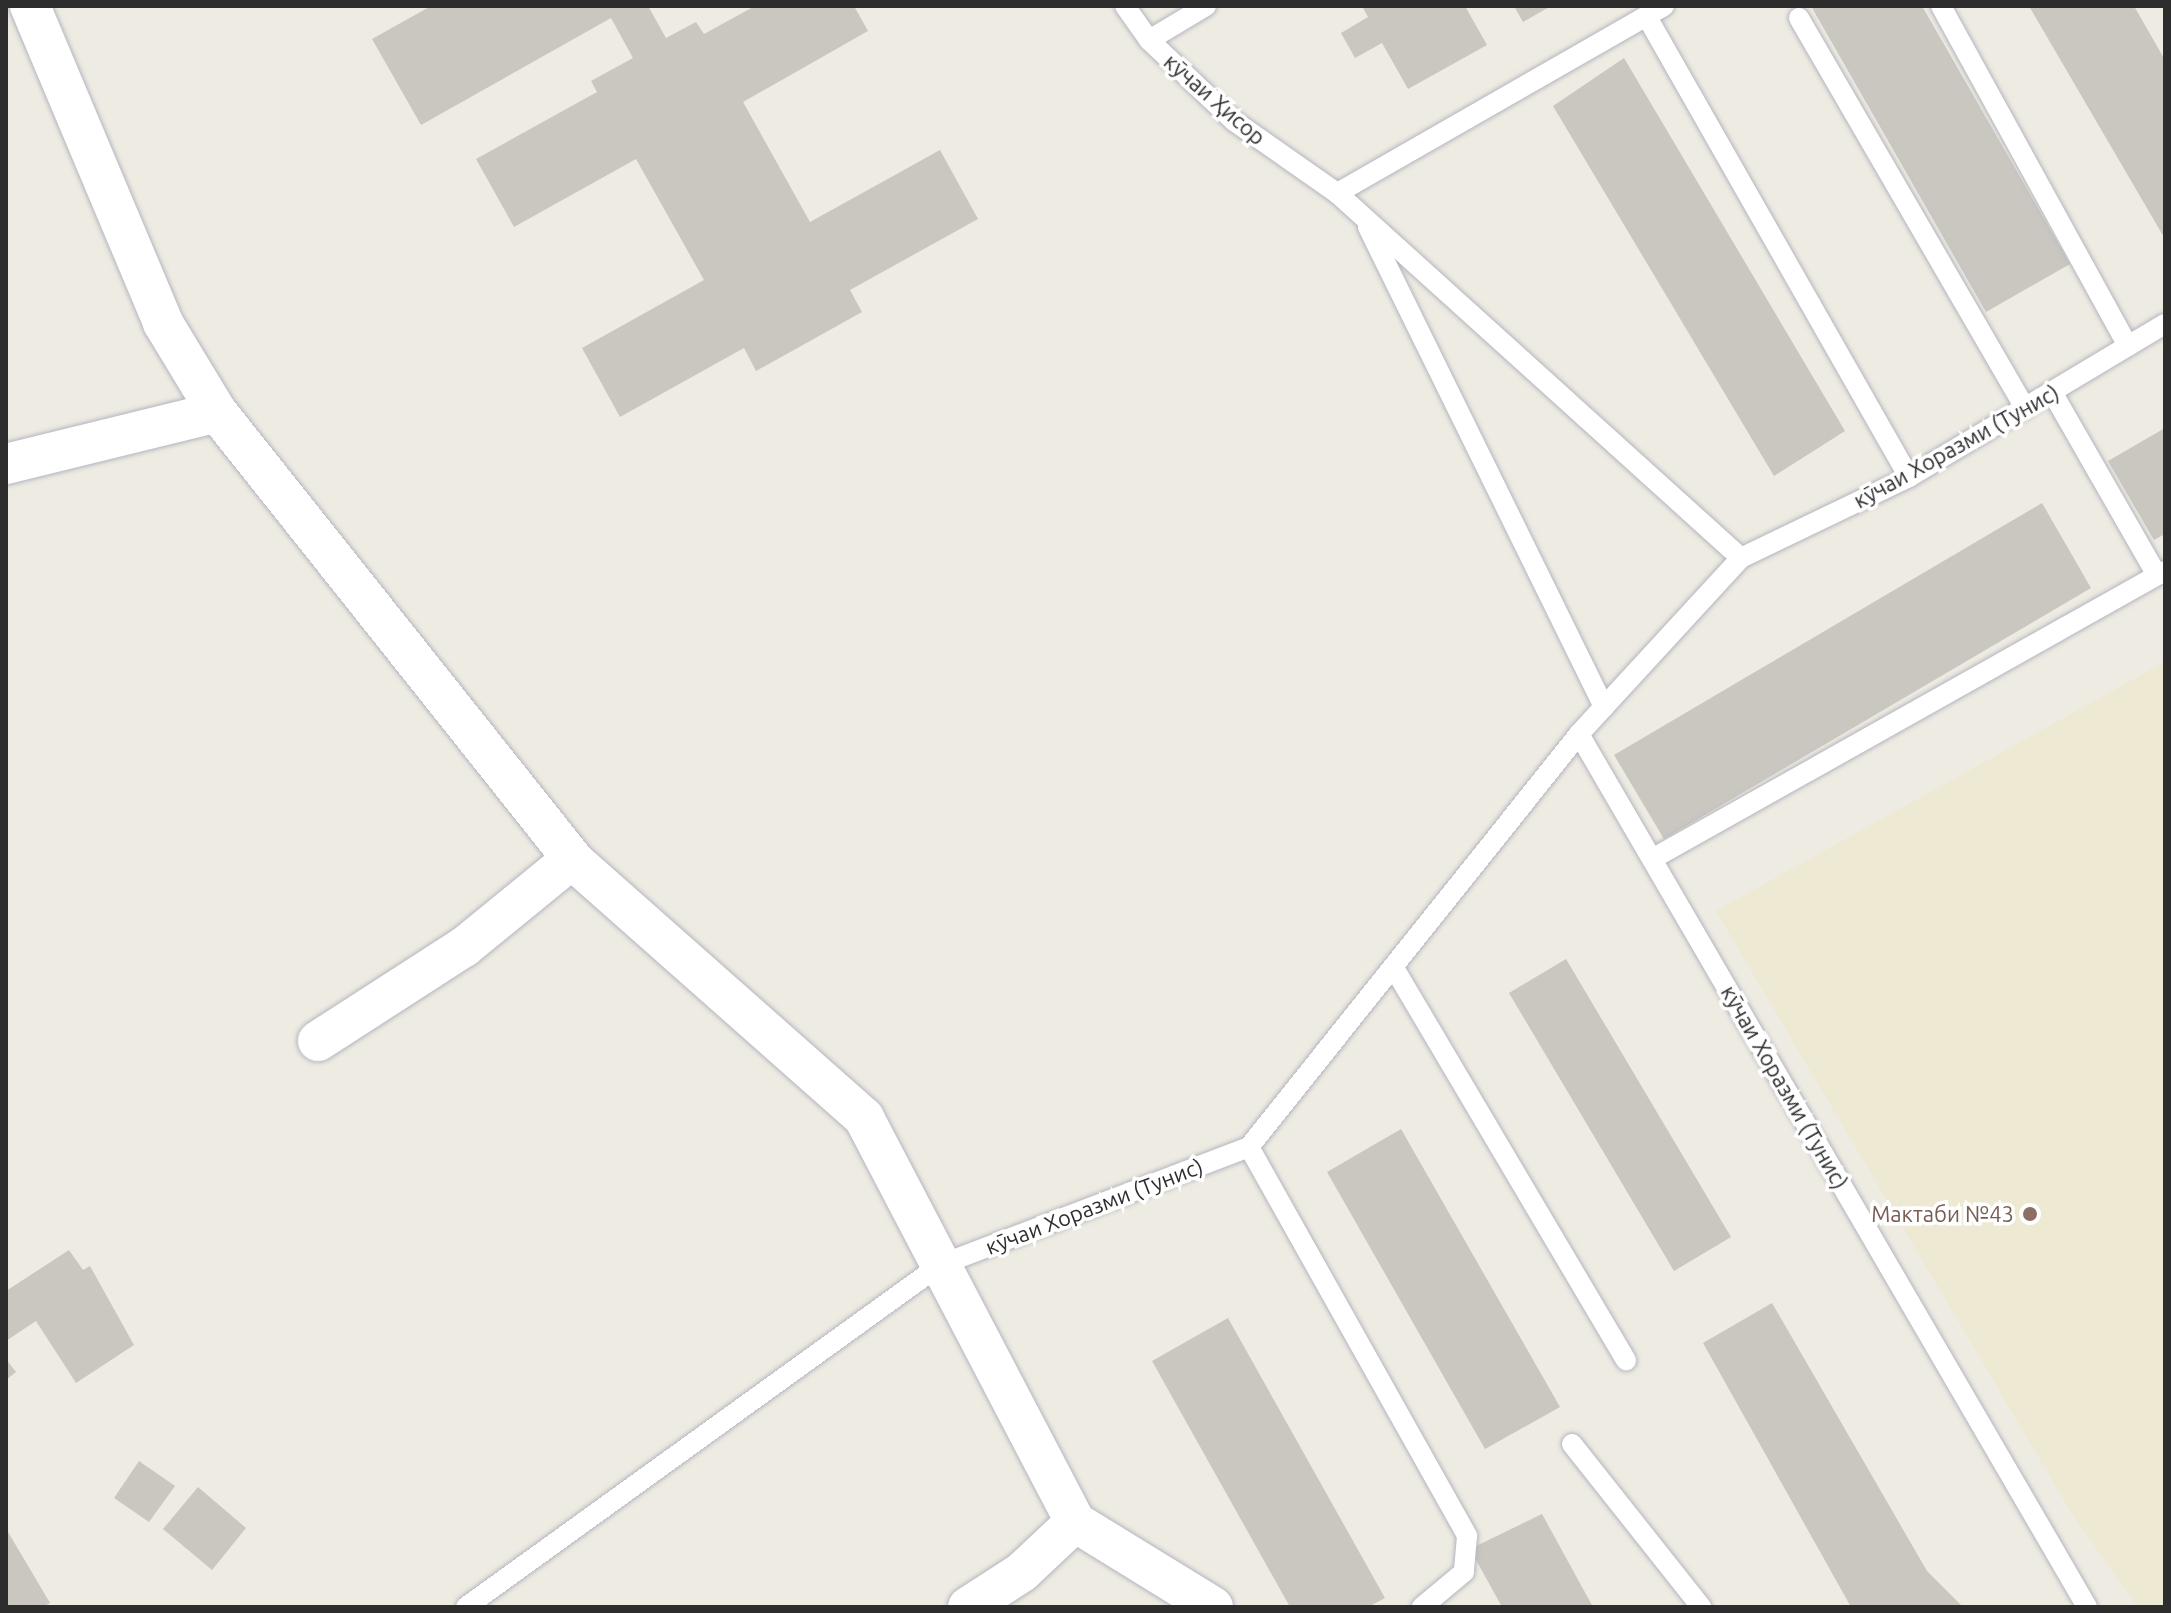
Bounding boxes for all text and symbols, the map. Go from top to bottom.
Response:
street label: кӯчаи Ҳисор [1159,48,1271,150]
street label: кӯчаи Хоразми (Тунис) [1849,379,2063,513]
street label: кӯчаи Хоразми (Тунис) [1716,980,1854,1194]
street label: кӯчаи Хоразми (Тунис) [982,1152,1206,1260]
place label: Мактаби №43 [1871,1201,2014,1227]
marker: Мактаби №43 [2021,1205,2039,1223]

